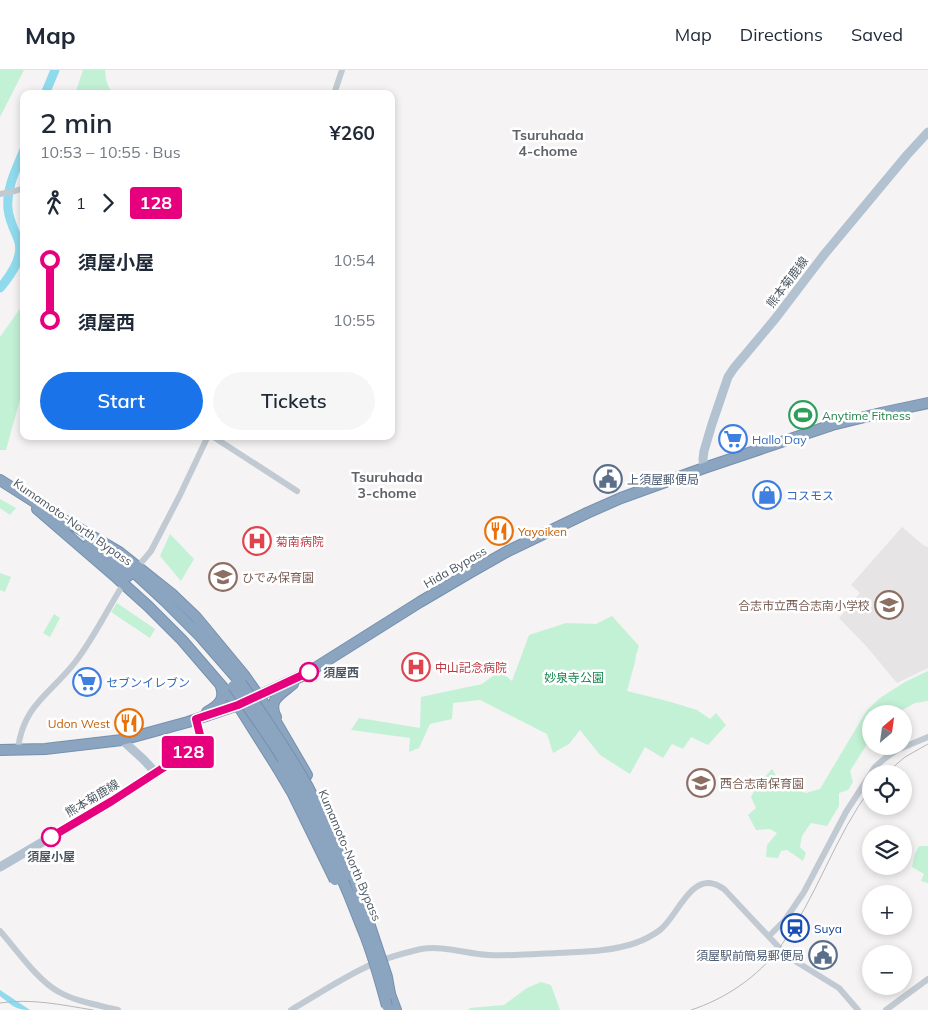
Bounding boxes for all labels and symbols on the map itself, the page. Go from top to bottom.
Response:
district label: Tsuruhada 4-chome [512,126,584,160]
street label: 熊本菊鹿線 [763,254,811,310]
sports icon: Anytime Fitness [788,400,818,430]
place label: Anytime Fitness [822,408,911,423]
supermarket icon: Hallo Day [718,424,748,454]
place label: Hallo Day [752,432,807,447]
public building icon: 上須屋郵便局 [593,464,623,494]
district label: Tsuruhada 3-chome [351,468,423,502]
place label: 上須屋郵便局 [627,472,699,487]
street label: Kumamoto-North Bypass [11,475,135,569]
shop icon: コスモス [752,480,782,510]
place label: コスモス [786,488,834,503]
restaurant icon: Yayoiken [484,516,514,546]
place label: Yayoiken [517,524,567,539]
hospital icon: 菊南病院 [242,526,272,556]
place label: 菊南病院 [276,534,324,549]
street label: Hida Bypass [421,543,489,591]
school or university icon: ひでみ保育園 [208,562,238,592]
place label: ひでみ保育園 [242,570,314,585]
school or university icon: 合志市立西合志南小学校 [874,590,904,620]
place label: 合志市立西合志南小学校 [738,598,870,613]
hospital icon: 中山記念病院 [401,652,431,682]
place label: 中山記念病院 [435,660,507,675]
marker: 須屋西 [299,662,319,682]
place label: 須屋西 [323,665,359,680]
supermarket icon: セブンイレブン [72,667,102,697]
park label: 妙泉寺公園 [544,670,604,685]
place label: セブンイレブン [106,675,190,690]
north arrow [862,705,912,755]
restaurant icon: Udon West [114,708,144,738]
place label: Udon West [48,716,110,731]
line badge: 128 [159,736,217,768]
school or university icon: 西合志南保育園 [686,768,716,798]
street label: 熊本菊鹿線 [62,776,122,820]
place label: 西合志南保育園 [720,776,804,791]
street label: Kumamoto-North Bypass [315,787,385,923]
marker: 須屋小屋 [41,827,61,847]
place label: 須屋小屋 [27,849,75,864]
station icon: Suya [780,913,810,943]
place label: Suya [814,921,842,936]
public building icon: 須屋駅前簡易郵便局 [808,940,838,970]
place label: 須屋駅前簡易郵便局 [696,948,804,963]

